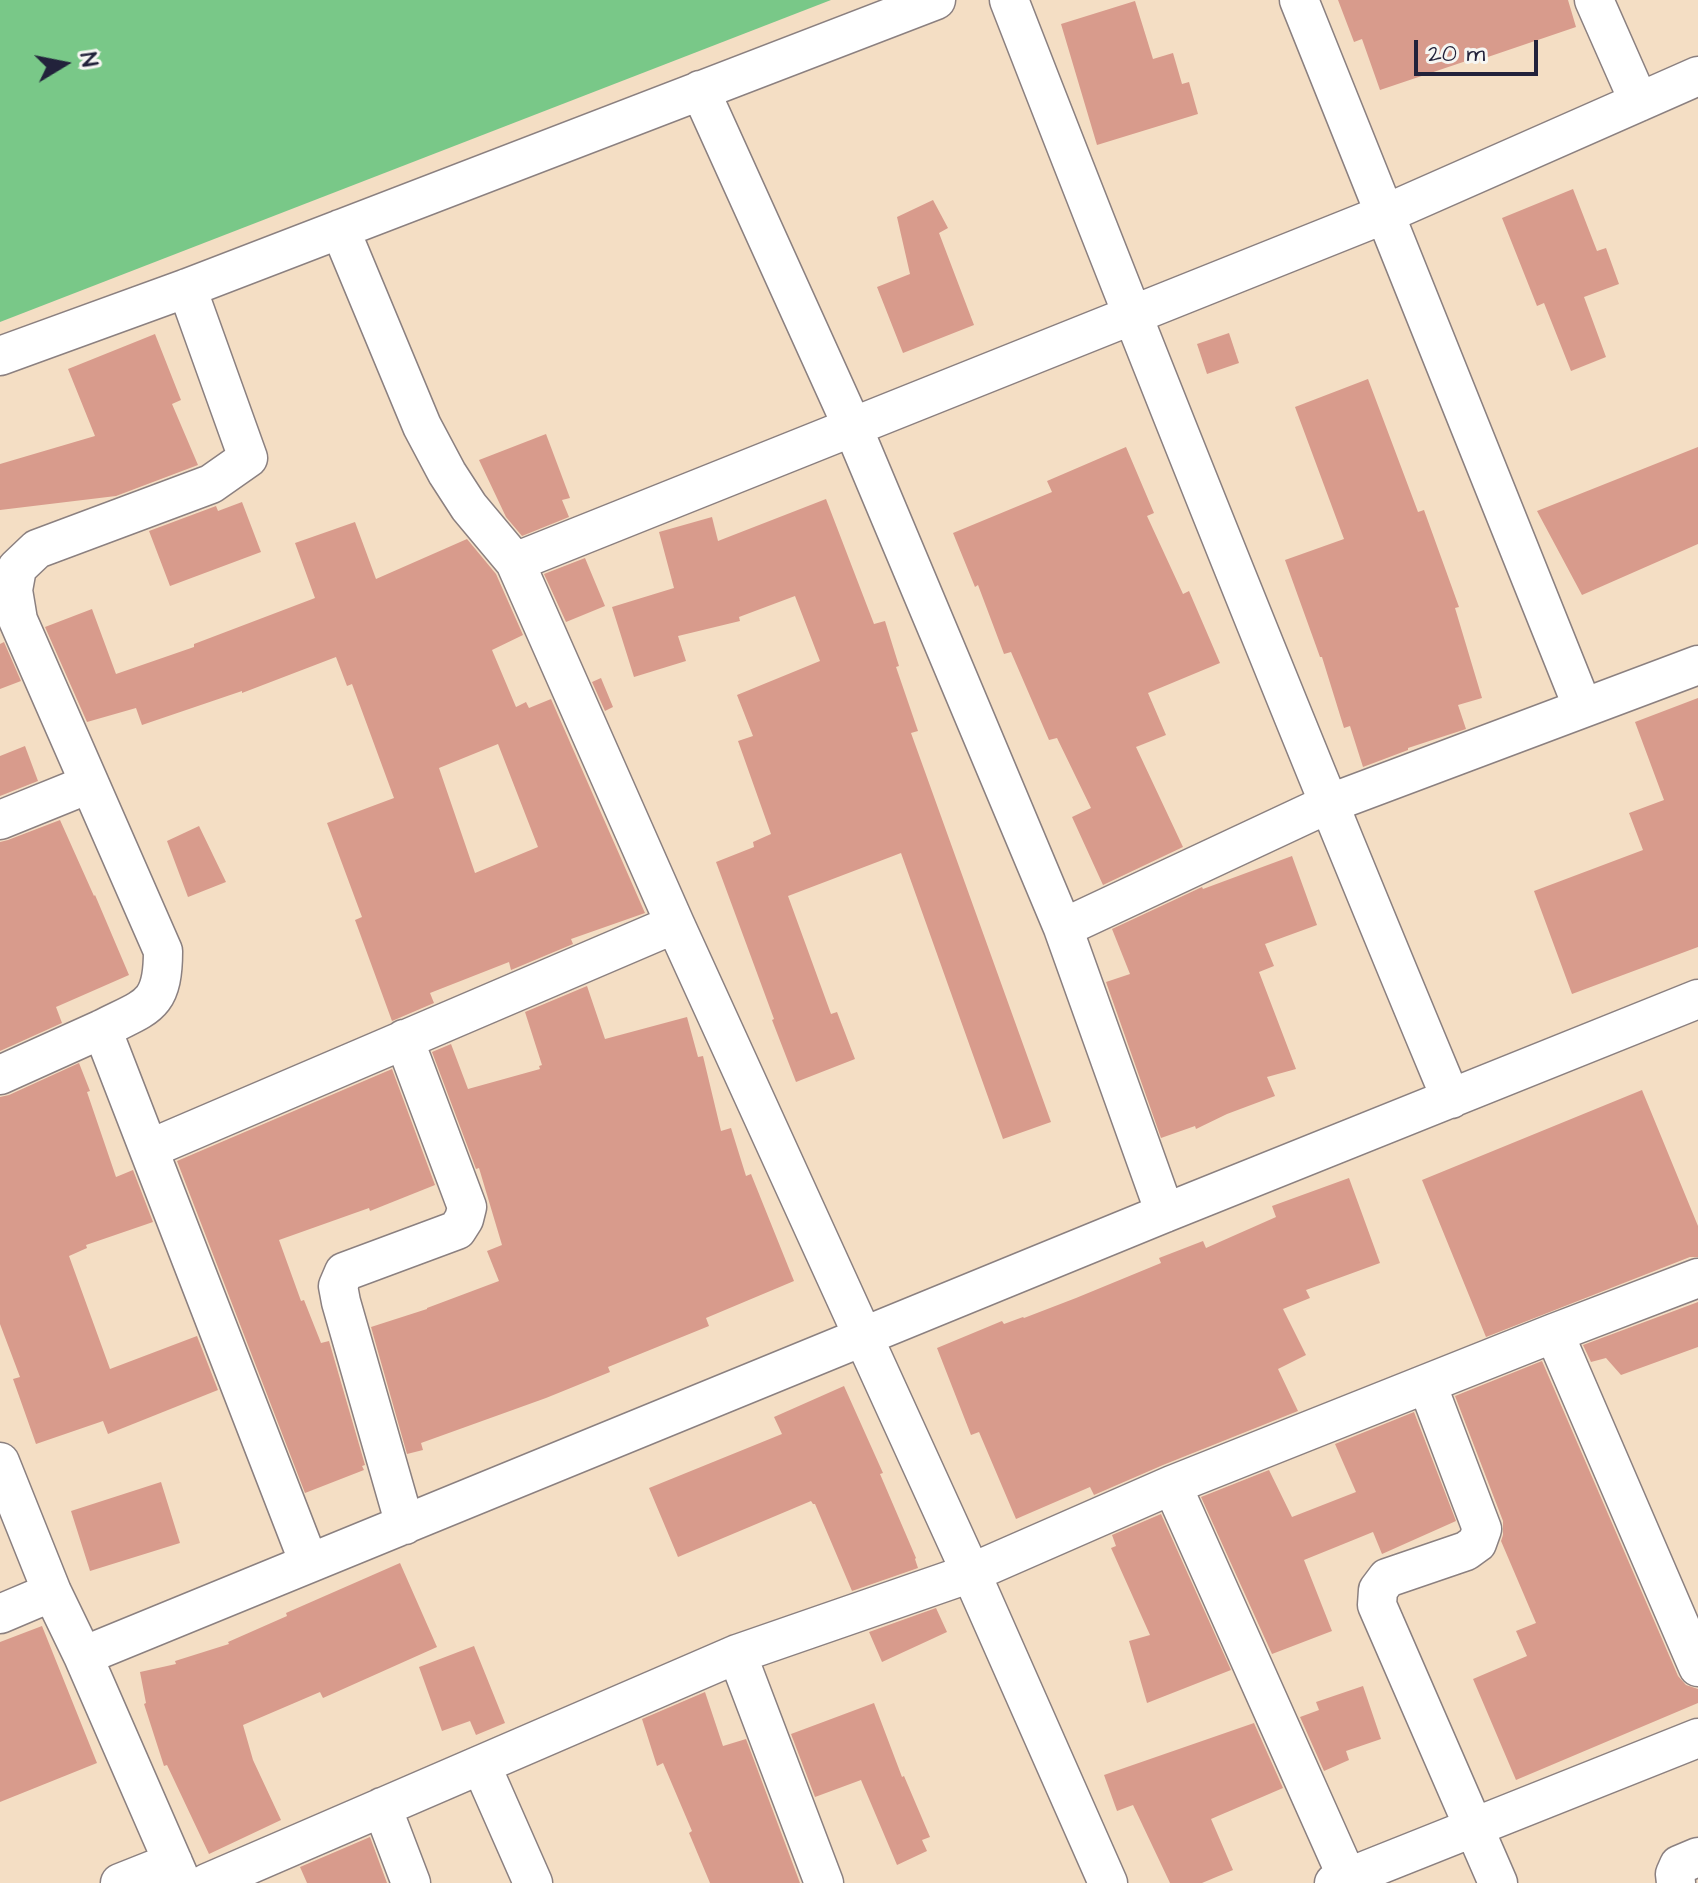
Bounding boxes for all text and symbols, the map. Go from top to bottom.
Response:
north arrow [24,24,104,104]
scale bar [1418,24,1542,74]
text: 20 m [1428,37,1485,71]
text: N [72,50,105,69]

